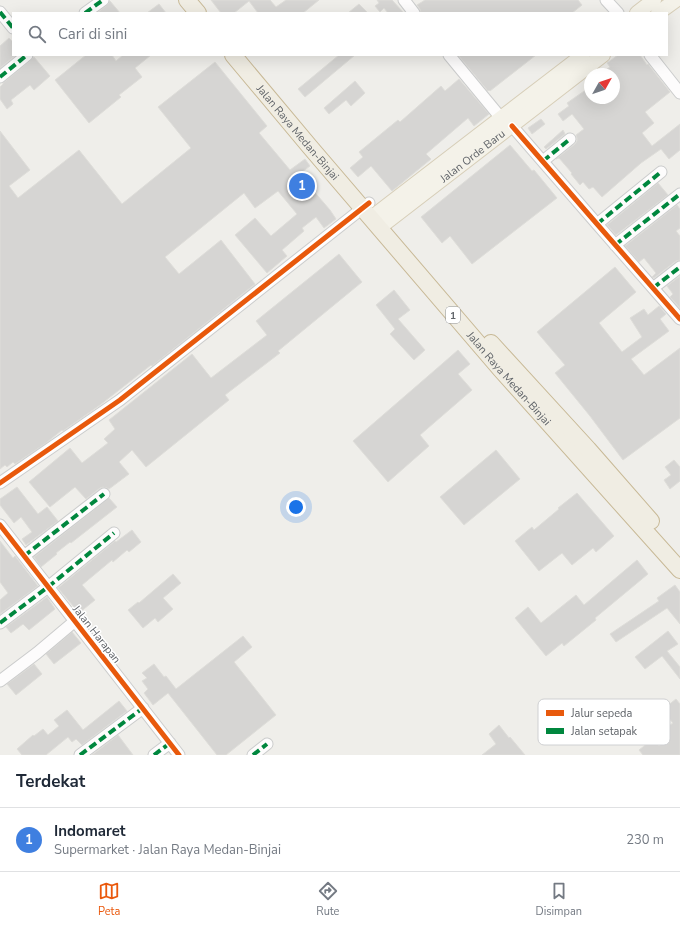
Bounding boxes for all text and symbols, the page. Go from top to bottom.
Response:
search box [12,12,668,56]
icon: search [26,23,48,45]
text: Cari di sini [58,24,127,44]
north arrow [584,68,620,104]
street label: Jalan Raya Medan-Binjai [252,81,342,184]
street label: Jalan Orde Baru [436,126,508,187]
pin: 1 [289,171,315,201]
road number: 1 [446,307,460,323]
street label: Jalan Raya Medan-Binjai [462,328,554,429]
your location [286,497,306,517]
street label: Jalan Harapan [69,601,124,666]
legend [538,699,670,745]
text: Jalur sepeda [570,706,632,721]
text: Jalan setapak [570,724,638,739]
text: Terdekat [16,770,85,793]
text: Indomaret [54,821,126,841]
text: 1 [25,831,33,849]
text: 230 m [626,831,664,849]
text: Supermarket · Jalan Raya Medan-Binjai [54,841,281,859]
tab: Peta [98,880,120,919]
tab: Rute [316,880,339,919]
tab: Disimpan [536,880,582,919]

